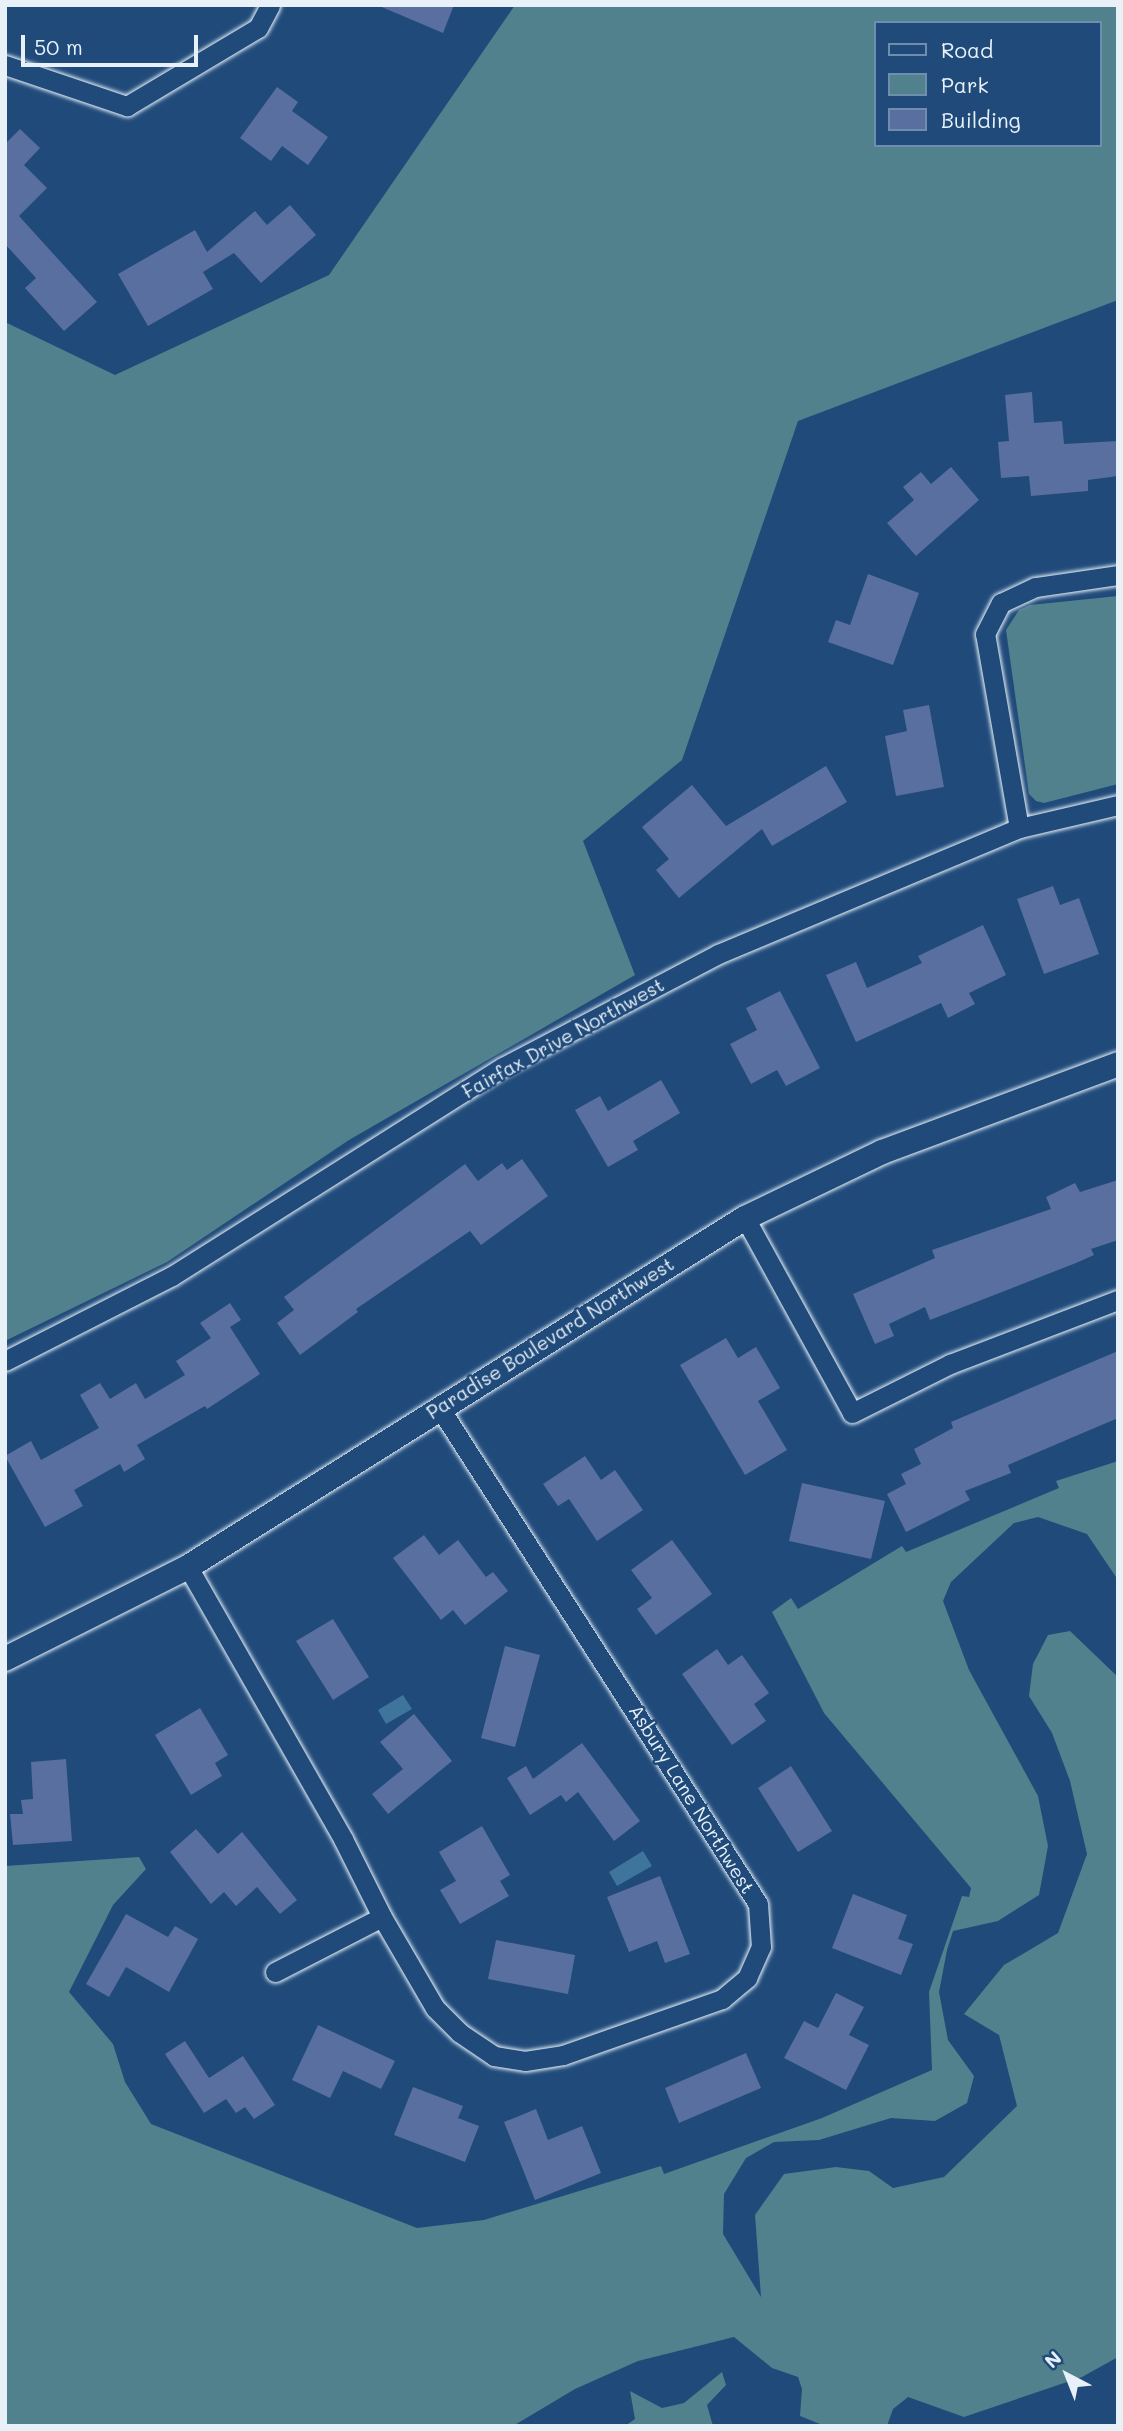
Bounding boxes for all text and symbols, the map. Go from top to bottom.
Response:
scale bar [24,21,201,65]
legend [874,21,1102,147]
text: 50 m [34,33,83,60]
text: Road [941,36,993,63]
text: Park [941,71,989,98]
text: Building [941,106,1021,133]
street label: Fairfax Drive Northwest [458,973,668,1103]
street label: Paradise Boulevard Northwest [422,1252,678,1424]
street label: Asbury Lane Northwest [624,1700,760,1898]
north arrow [1032,2340,1102,2410]
text: N [1039,2345,1066,2373]

